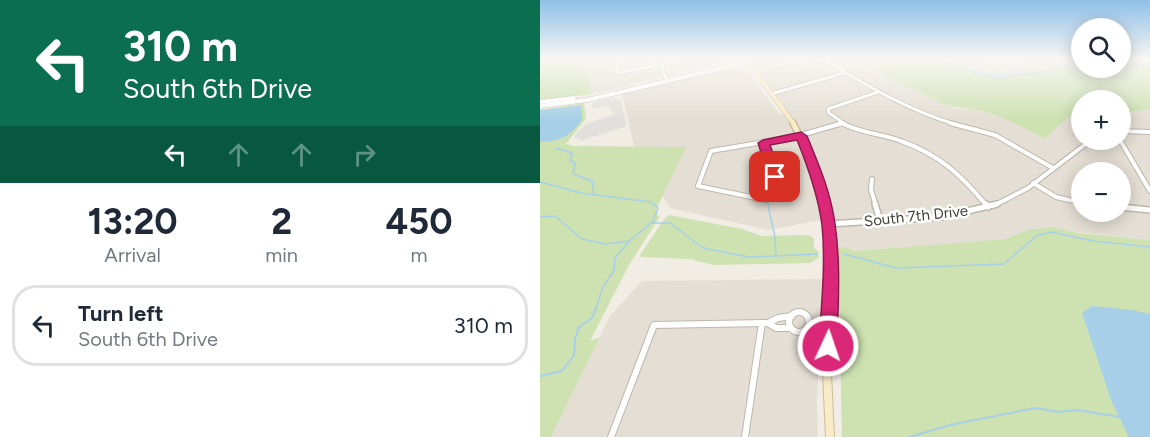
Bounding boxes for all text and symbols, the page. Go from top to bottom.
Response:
map controls [1071,18,1131,222]
button: search [1071,18,1131,78]
text: 310 m [123,21,238,72]
icon: left [24,24,102,102]
text: South 6th Drive [123,72,312,105]
button: + [1071,90,1131,150]
icon: left [159,138,192,171]
icon: ahead [222,138,255,171]
icon: ahead [285,138,318,171]
icon: right [348,138,381,171]
pin [749,151,800,202]
icon: arrive [758,160,791,193]
button: − [1071,162,1131,222]
text: 13:20 [87,200,178,243]
text: 2 [271,200,292,243]
text: 450 [385,200,453,243]
street label: South 7th Drive [863,202,969,230]
text: Arrival [104,243,161,267]
text: min [265,243,298,267]
text: m [410,243,427,267]
text: Turn left [78,300,164,327]
icon: left [27,309,60,342]
text: 310 m [454,312,513,339]
position arrow [796,314,860,378]
text: South 6th Drive [78,327,218,351]

